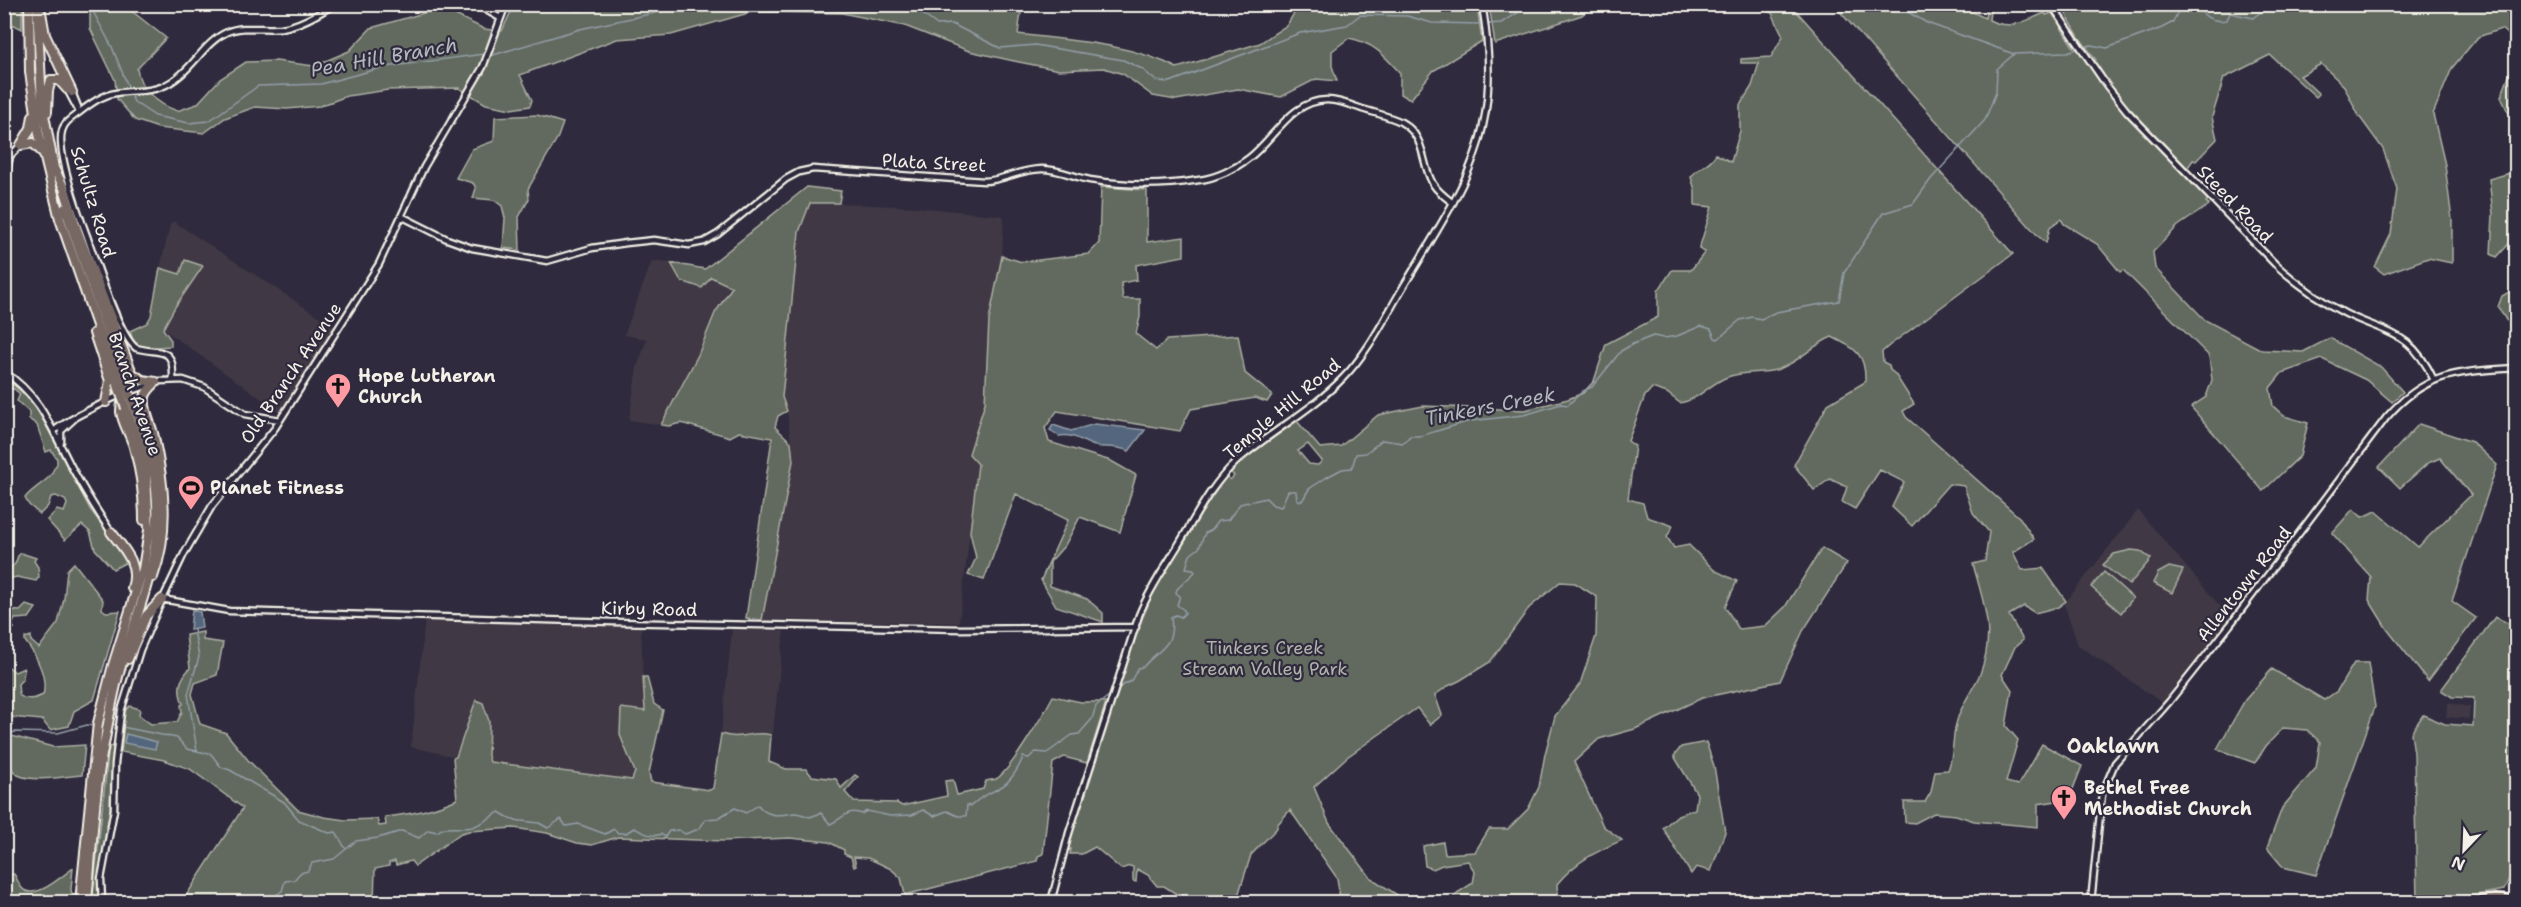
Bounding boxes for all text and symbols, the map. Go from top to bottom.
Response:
water label: Pea Hill Branch [309,31,459,83]
street label: Schultz Road [65,143,121,261]
street label: Plata Street [881,148,987,178]
street label: Steed Road [2192,160,2278,248]
street label: Old Branch Avenue [235,298,347,448]
street label: Branch Avenue [103,329,167,459]
street label: Temple Hill Road [1218,353,1346,465]
place label: Hope Lutheran Church [358,364,495,409]
church icon: Hope Lutheran Church [323,371,353,409]
water label: Tinkers Creek [1423,381,1558,431]
sports icon: Planet Fitness [176,473,206,511]
place label: Planet Fitness [210,476,344,500]
street label: Allentown Road [2191,521,2297,647]
street label: Kirby Road [601,596,697,622]
park label: Tinkers Creek Stream Valley Park [1182,636,1348,681]
district label: Oaklawn [2067,733,2159,759]
place label: Bethel Free Methodist Church [2084,776,2252,821]
church icon: Bethel Free Methodist Church [2049,783,2079,821]
north arrow [2434,820,2494,880]
text: N [2448,851,2468,875]

